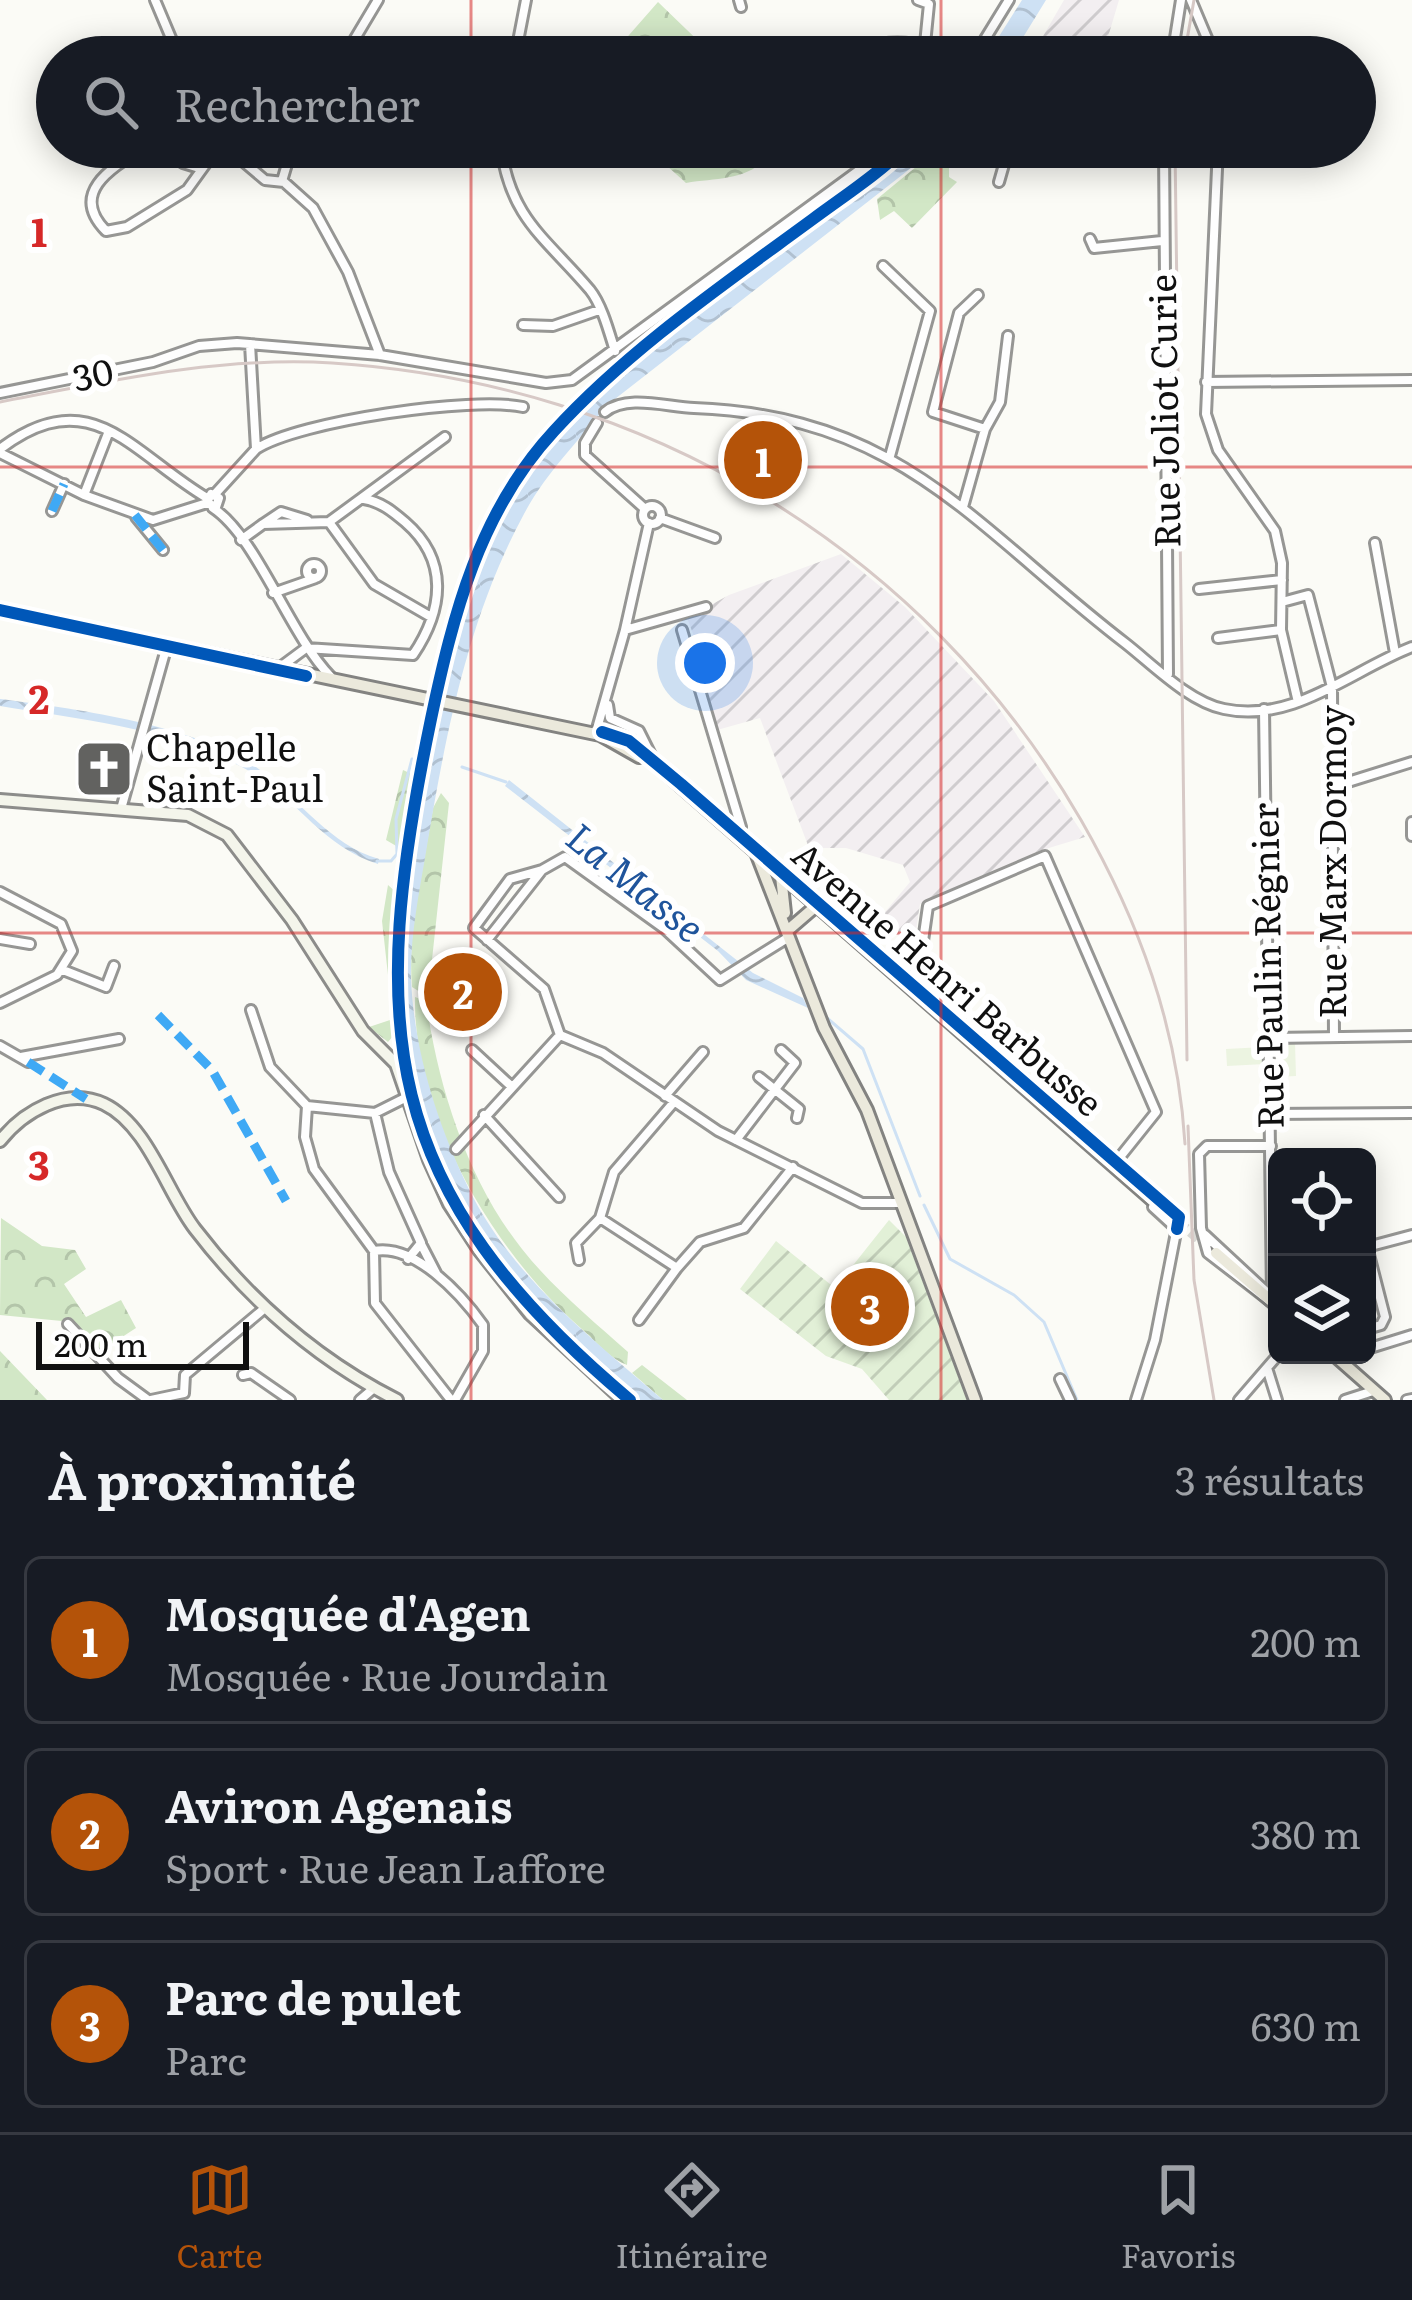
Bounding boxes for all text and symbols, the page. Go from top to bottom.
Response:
search box [36,36,1376,168]
icon: search [78,69,144,135]
text: Rechercher [174,69,420,136]
text: 1 [31,201,47,259]
street label: Rue Joliot Curie [1134,274,1191,548]
street label: 30 [67,342,118,403]
pin: 1 [724,415,802,505]
your location [675,633,735,693]
text: 2 [29,668,49,726]
street label: Rue Marx Dormoy [1304,705,1357,1019]
place label: Chapelle Saint-Paul [146,719,324,813]
church icon: Chapelle Saint-Paul [73,738,135,800]
street label: Rue Paulin Régnier [1236,802,1295,1130]
water label: La Masse [555,807,718,954]
street label: Avenue Henri Barbusse [782,827,1116,1127]
pin: 2 [424,947,502,1037]
text: 3 [28,1134,50,1192]
map controls [1268,1148,1376,1364]
button: locate [1268,1148,1376,1256]
button: layers [1268,1256,1376,1364]
pin: 3 [831,1262,909,1352]
scale bar [36,1316,249,1369]
text: 200 m [54,1318,148,1367]
text: À proximité [48,1440,356,1516]
text: 3 résultats [1175,1449,1364,1507]
text: Mosquée d'Agen [165,1578,531,1645]
text: 1 [82,1611,98,1669]
text: 200 m [1251,1611,1361,1669]
text: Mosquée · Rue Jourdain [165,1645,609,1703]
text: Aviron Agenais [165,1770,512,1837]
text: 2 [80,1803,100,1861]
text: 380 m [1250,1803,1361,1861]
text: Sport · Rue Jean Laffore [165,1837,606,1895]
text: Parc de pulet [165,1962,461,2029]
text: 3 [79,1995,101,2053]
text: 630 m [1251,1995,1361,2053]
text: Parc [165,2029,247,2087]
tab: Carte [176,2157,263,2278]
tab: Itinéraire [615,2157,768,2278]
tab: Favoris [1121,2157,1236,2278]

